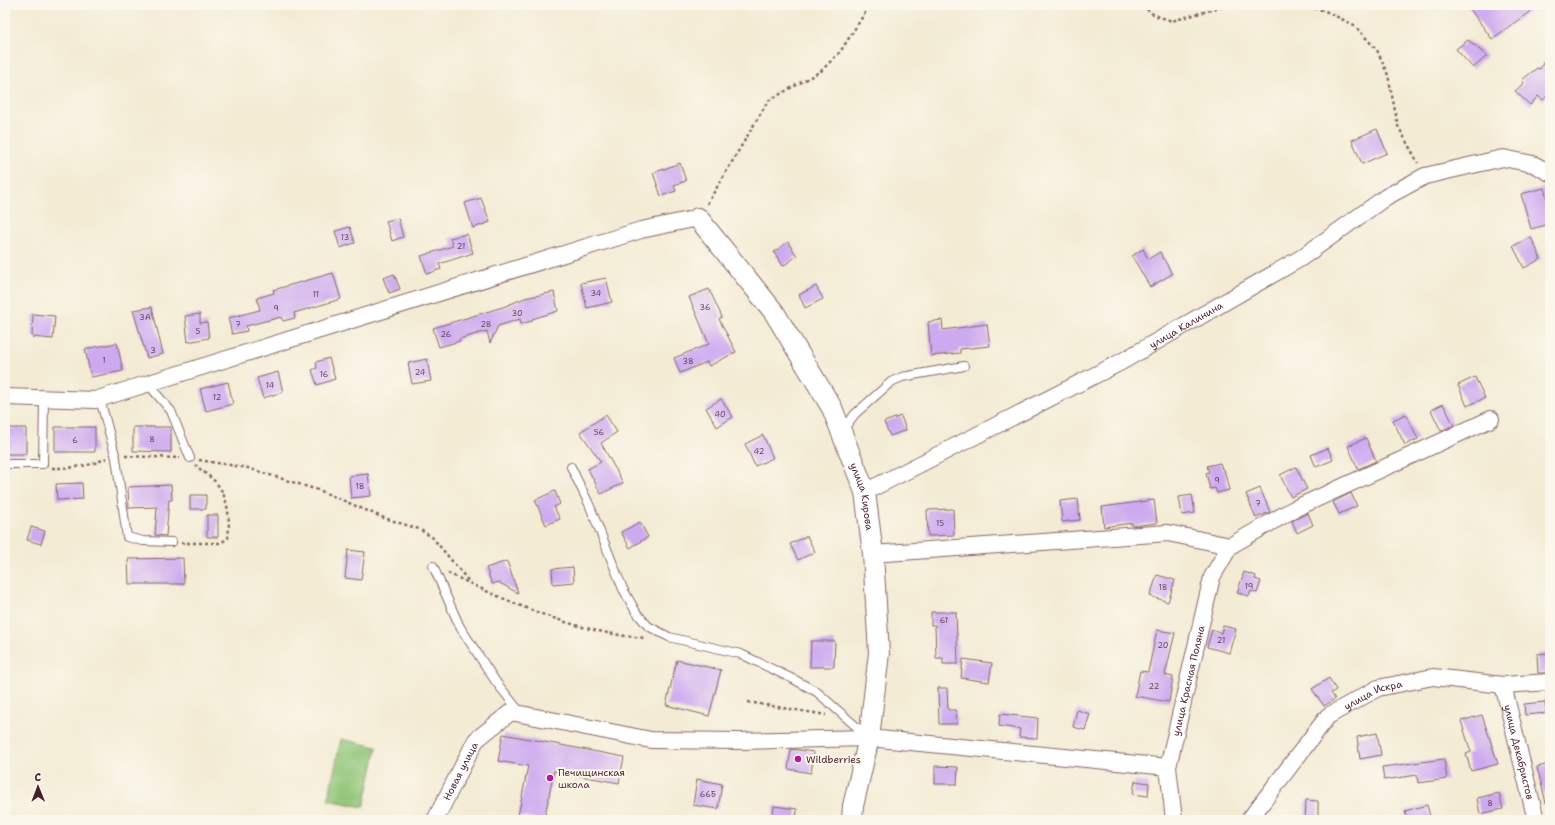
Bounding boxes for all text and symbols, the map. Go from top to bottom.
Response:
house number: 13 [341,232,349,243]
house number: 21 [457,241,465,252]
house number: 34 [591,288,602,299]
house number: 11 [313,289,319,300]
street label: улица Калинина [1147,298,1226,351]
house number: 36 [700,302,711,313]
house number: 9 [273,303,279,314]
house number: 30 [511,308,523,319]
house number: 3А [139,312,151,323]
house number: 7 [235,319,241,330]
house number: 28 [481,319,491,330]
house number: 5 [196,326,201,337]
house number: 26 [441,329,452,340]
house number: 3 [150,345,156,356]
house number: 1 [102,355,106,366]
house number: 38 [683,356,693,367]
house number: 24 [415,367,426,378]
house number: 16 [320,369,329,380]
house number: 14 [266,380,275,391]
house number: 12 [213,392,222,403]
house number: 40 [714,409,726,420]
house number: 56 [594,427,605,438]
house number: 8 [149,434,155,445]
house number: 6 [72,435,78,446]
house number: 42 [754,446,765,457]
street label: улица Кирова [848,461,876,532]
house number: 9 [1214,475,1220,486]
house number: 18 [356,481,364,492]
house number: 7 [1255,498,1261,509]
house number: 15 [936,518,944,529]
house number: 19 [1245,581,1253,592]
house number: 18 [1159,582,1167,593]
house number: 61 [940,615,948,626]
street label: улица Красная Поляна [1169,623,1207,737]
house number: 21 [1217,635,1225,646]
house number: 20 [1158,640,1168,651]
street label: улица Искра [1341,677,1404,712]
house number: 22 [1149,681,1160,692]
street label: улица Декабристов [1502,703,1537,801]
street label: Новая улица [440,739,481,802]
place label: Wildberries [806,753,861,766]
marker: Wildberries [793,754,803,764]
place label: Печищинская школа [558,766,625,791]
north arrow [18,767,58,807]
text: С [34,770,42,785]
marker: Печищинская школа [545,773,555,783]
house number: 66Б [700,789,716,800]
house number: 8 [1487,798,1493,809]

